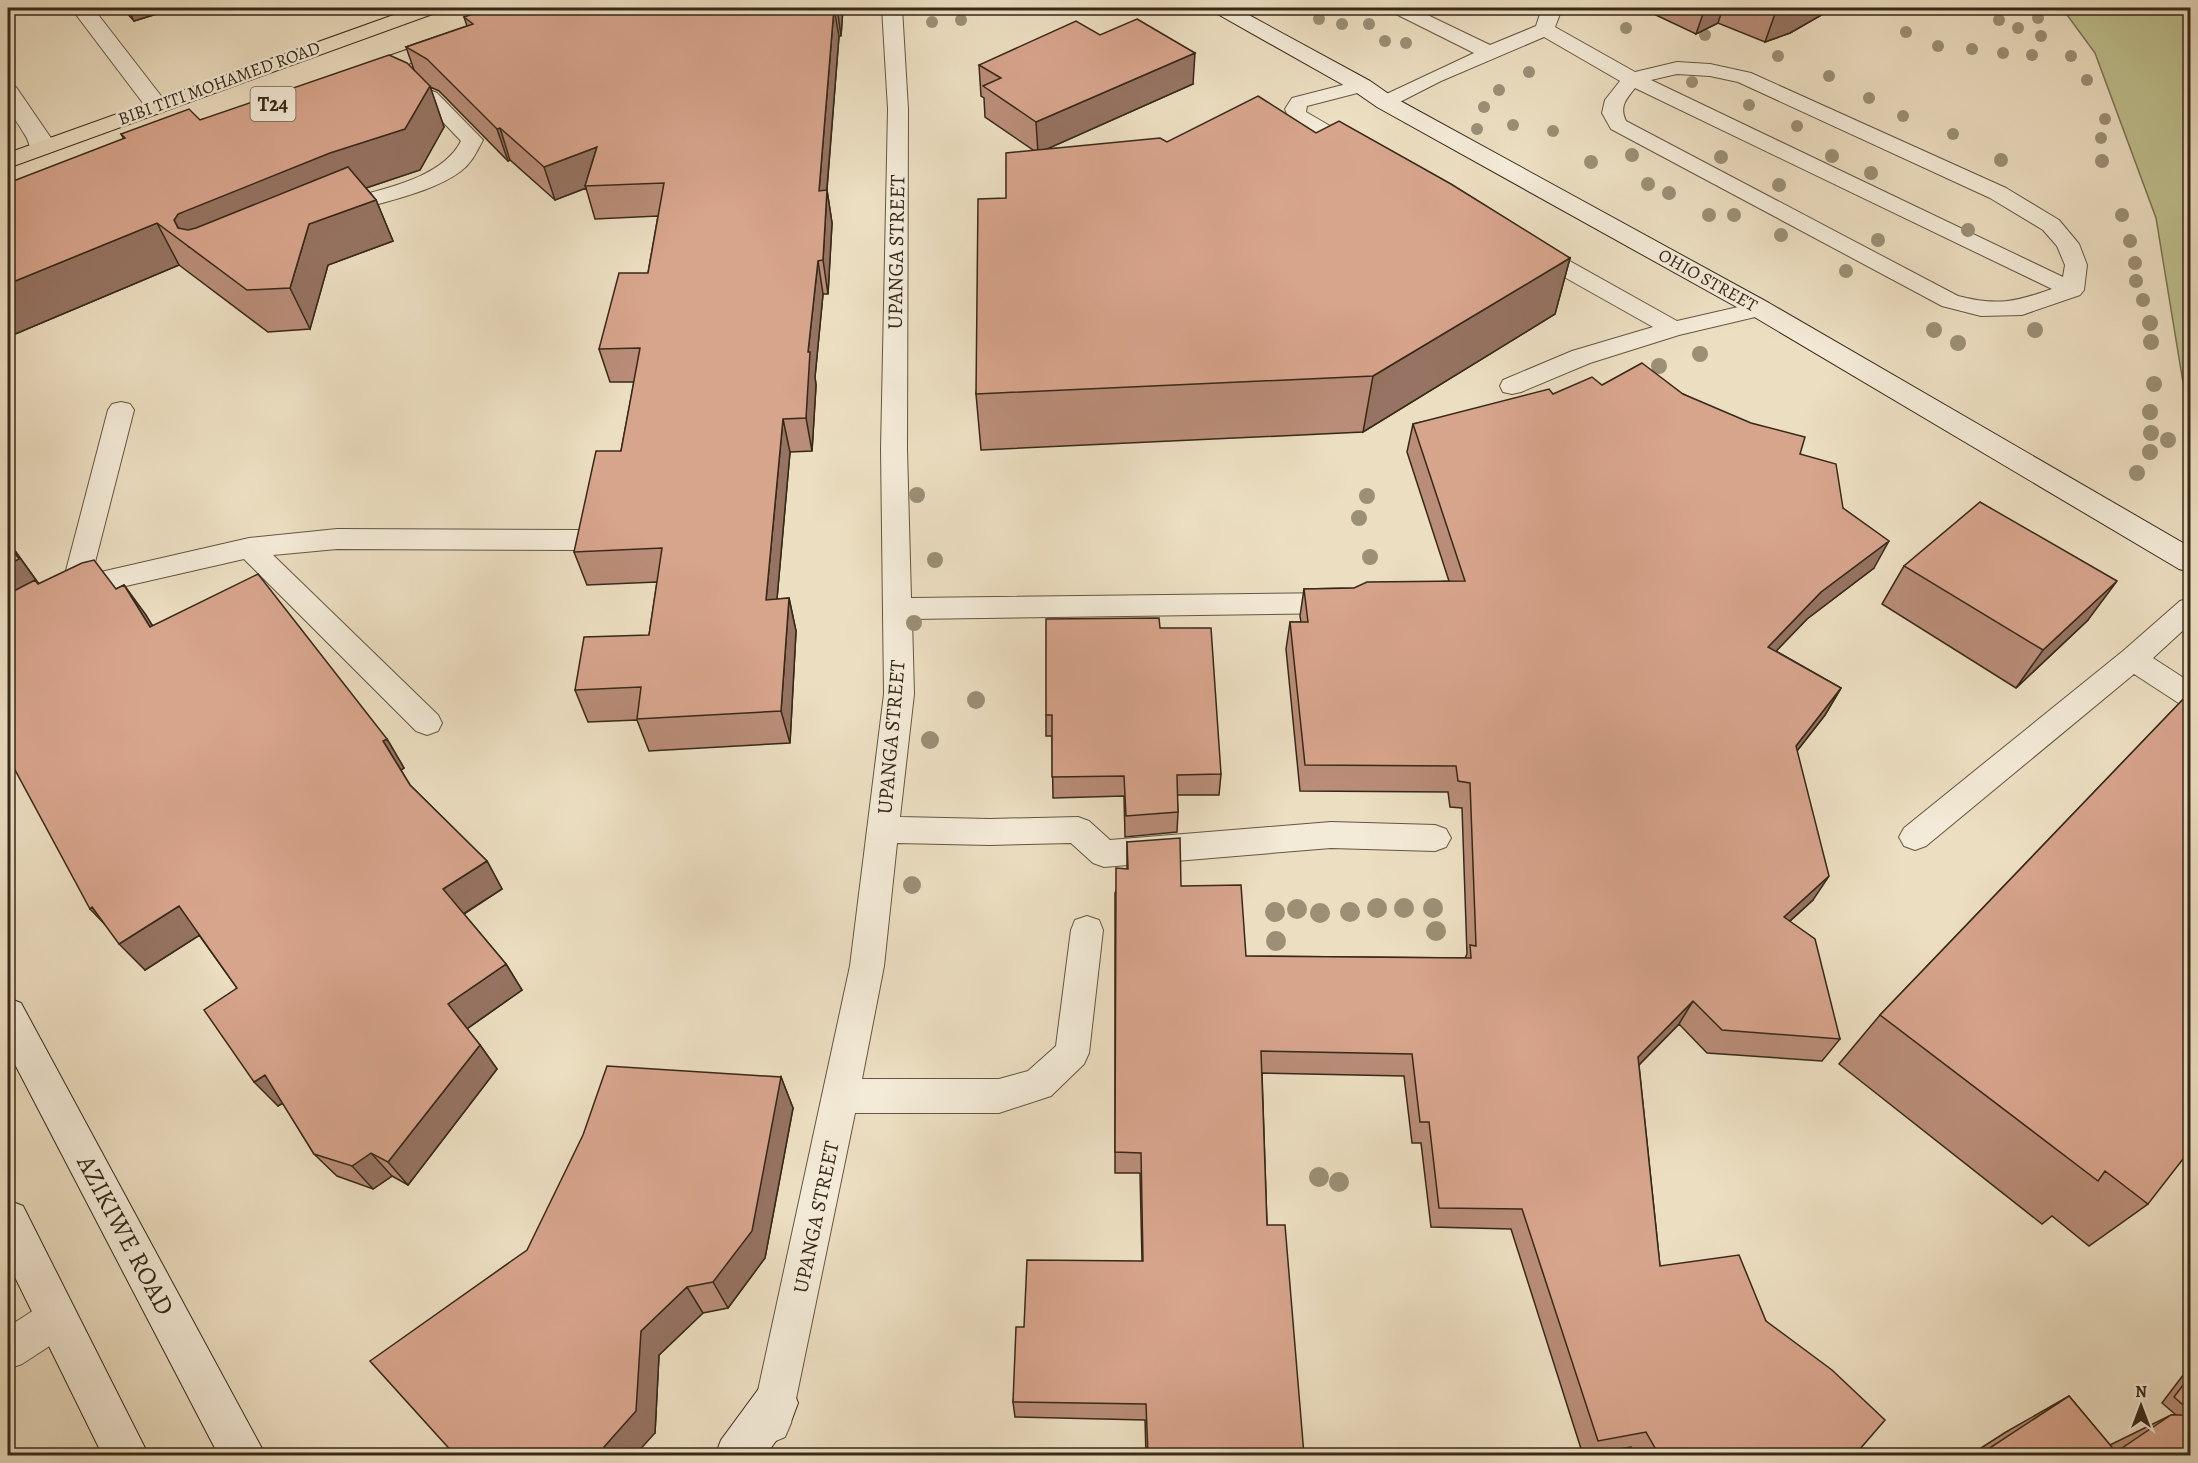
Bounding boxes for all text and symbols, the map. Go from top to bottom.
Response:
street label: BIBI TITI MOHAMED ROAD [114,35,324,131]
road number: T24 [250,87,296,121]
street label: UPANGA STREET [881,174,911,330]
street label: OHIO STREET [1654,243,1762,317]
street label: UPANGA STREET [870,658,912,815]
street label: UPANGA STREET [786,1138,846,1296]
street label: AZIKIWE ROAD [68,1148,182,1321]
north arrow [2111,1376,2171,1436]
text: N [2135,1381,2147,1403]

